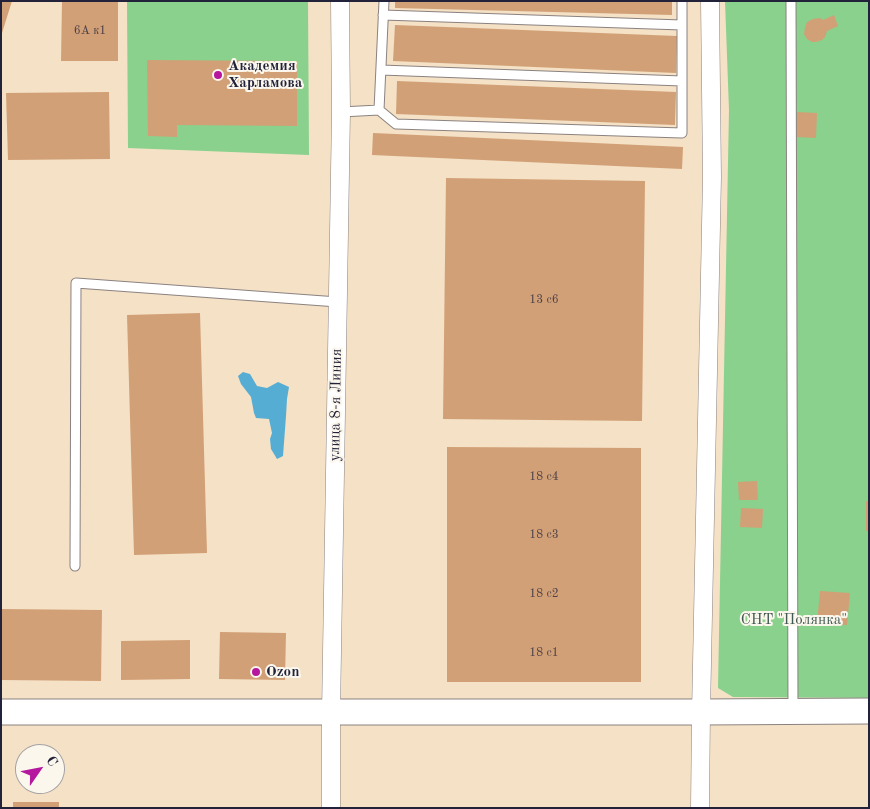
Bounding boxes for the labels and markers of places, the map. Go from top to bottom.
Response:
place label: Академия Харламова [228,57,302,92]
marker: Академия Харламова [212,69,224,81]
place label: Ozon [266,663,299,681]
marker: Ozon [250,666,262,678]

